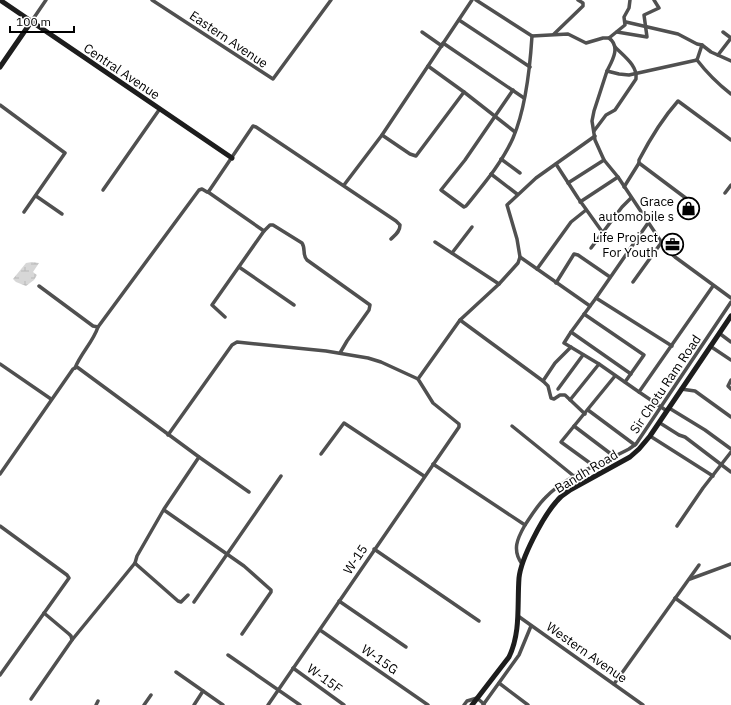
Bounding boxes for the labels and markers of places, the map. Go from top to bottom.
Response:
place label: Grace automobile s [598,193,674,225]
shop icon: Grace automobile s [676,195,702,221]
place label: Life Project For Youth [593,229,658,261]
office icon: Life Project For Youth [660,231,686,257]

